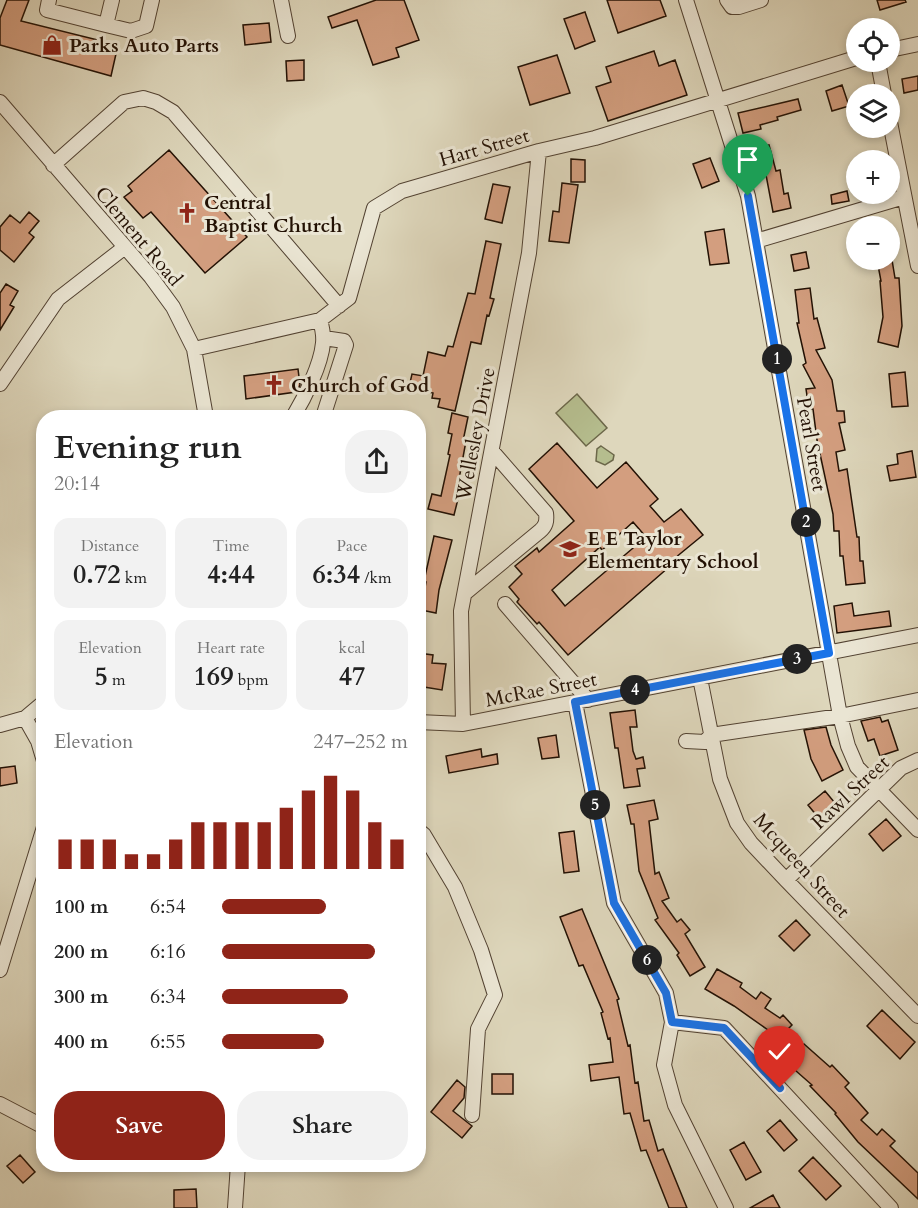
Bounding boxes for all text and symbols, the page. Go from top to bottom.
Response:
map controls [846,18,900,270]
button: locate [846,18,900,72]
place label: Parks Auto Parts [69,32,219,59]
shop icon: Parks Auto Parts [40,33,64,57]
button: layers [846,84,900,138]
street label: Hart Street [436,122,533,173]
pin [722,134,773,196]
icon: arrive [731,143,764,176]
button: + [846,150,900,204]
street label: Clement Road [89,181,189,292]
place label: Central Baptist Church [204,189,343,239]
church icon: Central Baptist Church [175,201,199,225]
button: − [846,216,900,270]
pin: 1 [762,344,792,374]
text: 1 [773,348,781,370]
street label: Wellesley Drive [449,365,502,504]
place label: Church of God [291,372,430,399]
church icon: Church of God [262,373,286,397]
street label: Pearl Street [790,395,833,494]
text: Evening run [54,425,242,470]
button: share [345,430,408,493]
text: 20:14 [54,470,100,497]
pin: 2 [791,507,821,537]
text: 2 [802,511,810,533]
place label: E E Taylor Elementary School [587,525,759,575]
text: Distance [81,535,139,557]
text: Time [212,535,250,557]
text: Pace [337,535,367,557]
school or university icon: E E Taylor Elementary School [558,537,582,561]
text: 0.72 [73,557,121,592]
text: 4:44 [207,557,255,592]
text: 6:34 [312,557,360,592]
text: km [121,567,147,589]
text: /km [360,567,392,589]
text: Elevation [78,637,142,659]
text: Heart rate [197,637,265,659]
text: kcal [339,637,365,659]
pin: 3 [782,644,812,674]
text: 3 [793,648,801,670]
text: 5 [94,659,108,694]
text: 169 [194,659,234,694]
text: 47 [339,659,365,694]
street label: McRae Street [483,665,600,714]
text: m [108,669,126,691]
text: bpm [234,669,268,691]
pin: 4 [620,675,650,705]
text: 4 [631,679,639,701]
text: Elevation [54,728,133,755]
text: 247–252 m [313,728,408,755]
street label: Rawl Street [806,749,896,835]
pin: 5 [580,790,610,820]
text: 5 [591,794,599,816]
street label: Mcqueen Street [747,807,856,924]
text: 100 m [54,893,109,920]
text: 6:54 [150,893,186,920]
text: 200 m [54,938,109,965]
text: 6:16 [150,938,186,965]
pin: 6 [632,945,662,975]
text: 6 [643,949,651,971]
text: 300 m [54,983,109,1010]
text: 6:34 [150,983,186,1010]
pin [754,1026,805,1088]
text: 400 m [54,1028,109,1055]
text: 6:55 [150,1028,186,1055]
icon: check [763,1035,796,1068]
button: Save [54,1091,225,1160]
button: Share [237,1091,408,1160]

